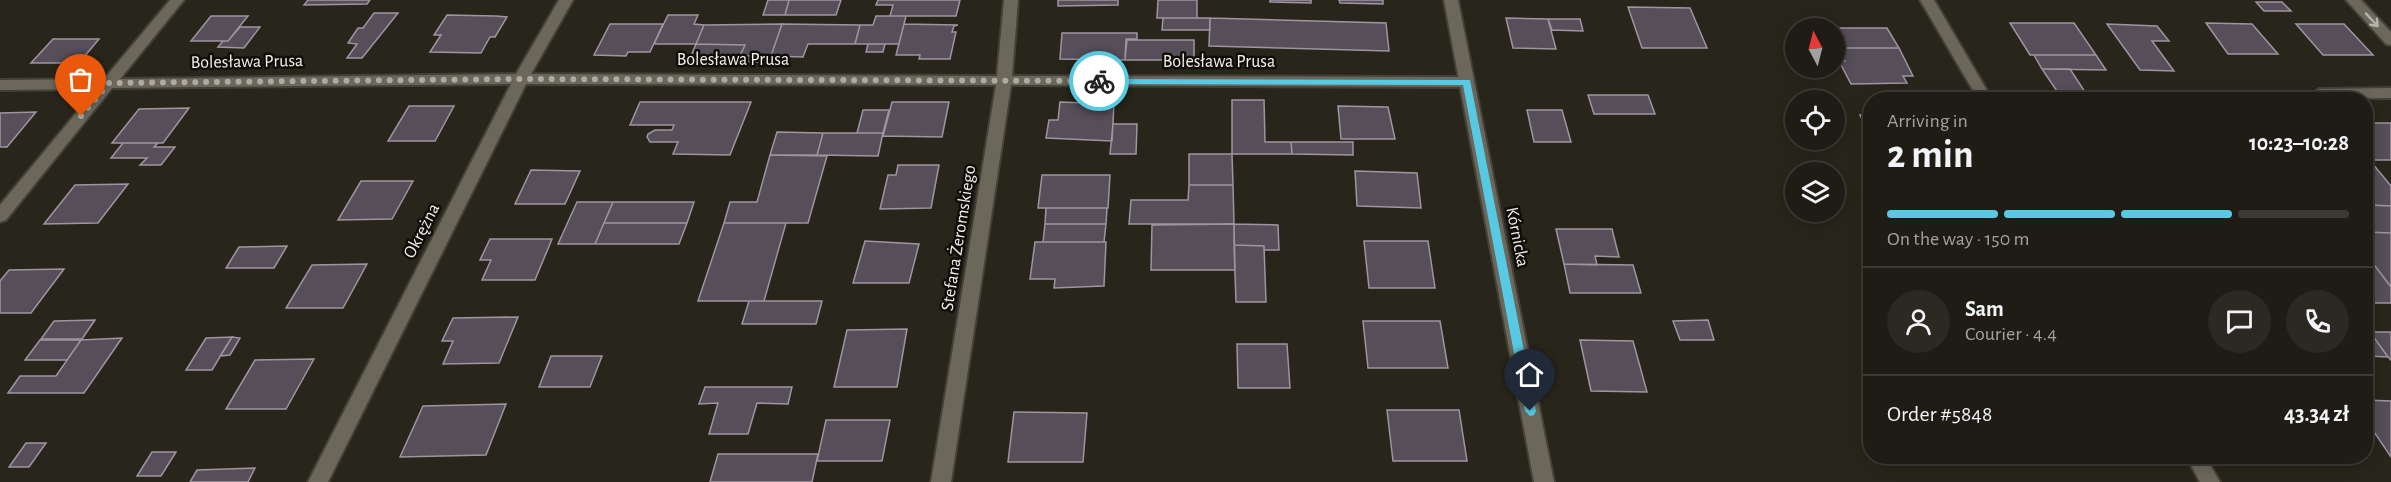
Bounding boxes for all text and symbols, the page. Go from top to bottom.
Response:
one-way arrow [2365,13,2379,28]
north arrow [1785,18,1845,78]
map controls [1785,18,1845,222]
street label: Bolesława Prusa [677,51,789,69]
courier [1069,51,1129,111]
street label: Bolesława Prusa [190,52,304,72]
street label: Bolesława Prusa [1163,53,1275,71]
pin [55,54,106,116]
icon: bag [64,63,97,96]
icon: bike [1083,65,1116,98]
button: locate [1785,90,1845,150]
text: Arriving in [1887,111,1968,131]
text: 10:23–10:28 [2249,132,2349,154]
text: 2 min [1887,136,1974,175]
button: layers [1785,162,1845,222]
street label: Stefana Żeromskiego [937,163,979,312]
street label: Okrężna [401,201,443,261]
street label: Kórnicka [1502,206,1532,268]
text: On the way · 150 m [1887,229,2030,249]
button: person [1887,290,1950,353]
button: chat [2208,290,2271,353]
button: phone [2286,290,2349,353]
text: Sam [1965,298,2004,320]
text: Courier · 4.4 [1965,324,2057,344]
pin [1504,349,1555,411]
icon: home [1513,358,1546,391]
text: Order #5848 [1887,403,1992,425]
text: 43.34 zł [2284,403,2349,425]

